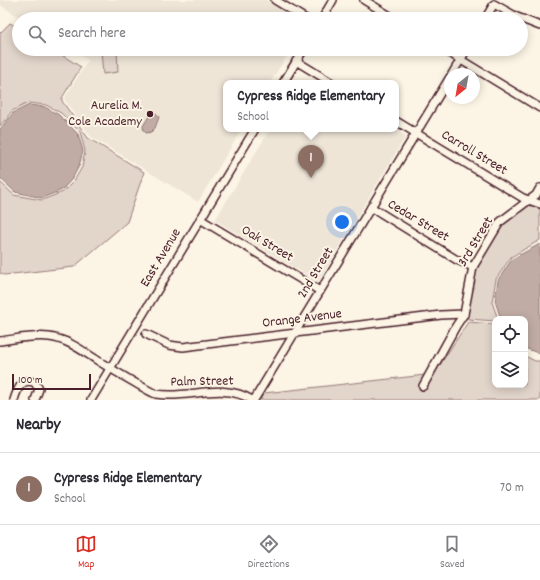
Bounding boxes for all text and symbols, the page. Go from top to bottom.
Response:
search box [12,12,528,56]
icon: search [26,23,48,45]
text: Search here [58,23,126,45]
north arrow [444,68,480,104]
popup [223,80,399,132]
text: Cypress Ridge Elementary [237,86,385,108]
place label: Aurelia M. Cole Academy [68,96,142,132]
text: School [237,108,269,127]
marker: Aurelia M. Cole Academy [145,109,155,119]
street label: Carroll Street [437,125,511,181]
pin: 1 [298,145,324,178]
street label: Cedar Street [383,195,453,247]
your location [332,212,352,232]
street label: 3rd Street [453,213,499,271]
street label: Oak Street [237,221,297,267]
street label: East Avenue [136,225,186,291]
street label: 2nd Street [293,244,339,302]
street label: Orange Avenue [261,304,343,334]
map controls [492,316,528,388]
button: locate [492,316,528,352]
button: layers [492,352,528,388]
street label: Palm Street [170,371,234,393]
scale bar [12,372,91,391]
text: 100 m [18,373,42,389]
text: Nearby [16,414,60,438]
text: Cypress Ridge Elementary [54,468,201,490]
text: 1 [28,479,30,498]
text: 70 m [500,479,524,498]
text: School [54,490,86,509]
tab: Map [75,533,97,573]
tab: Directions [248,533,290,573]
tab: Saved [440,533,465,573]

